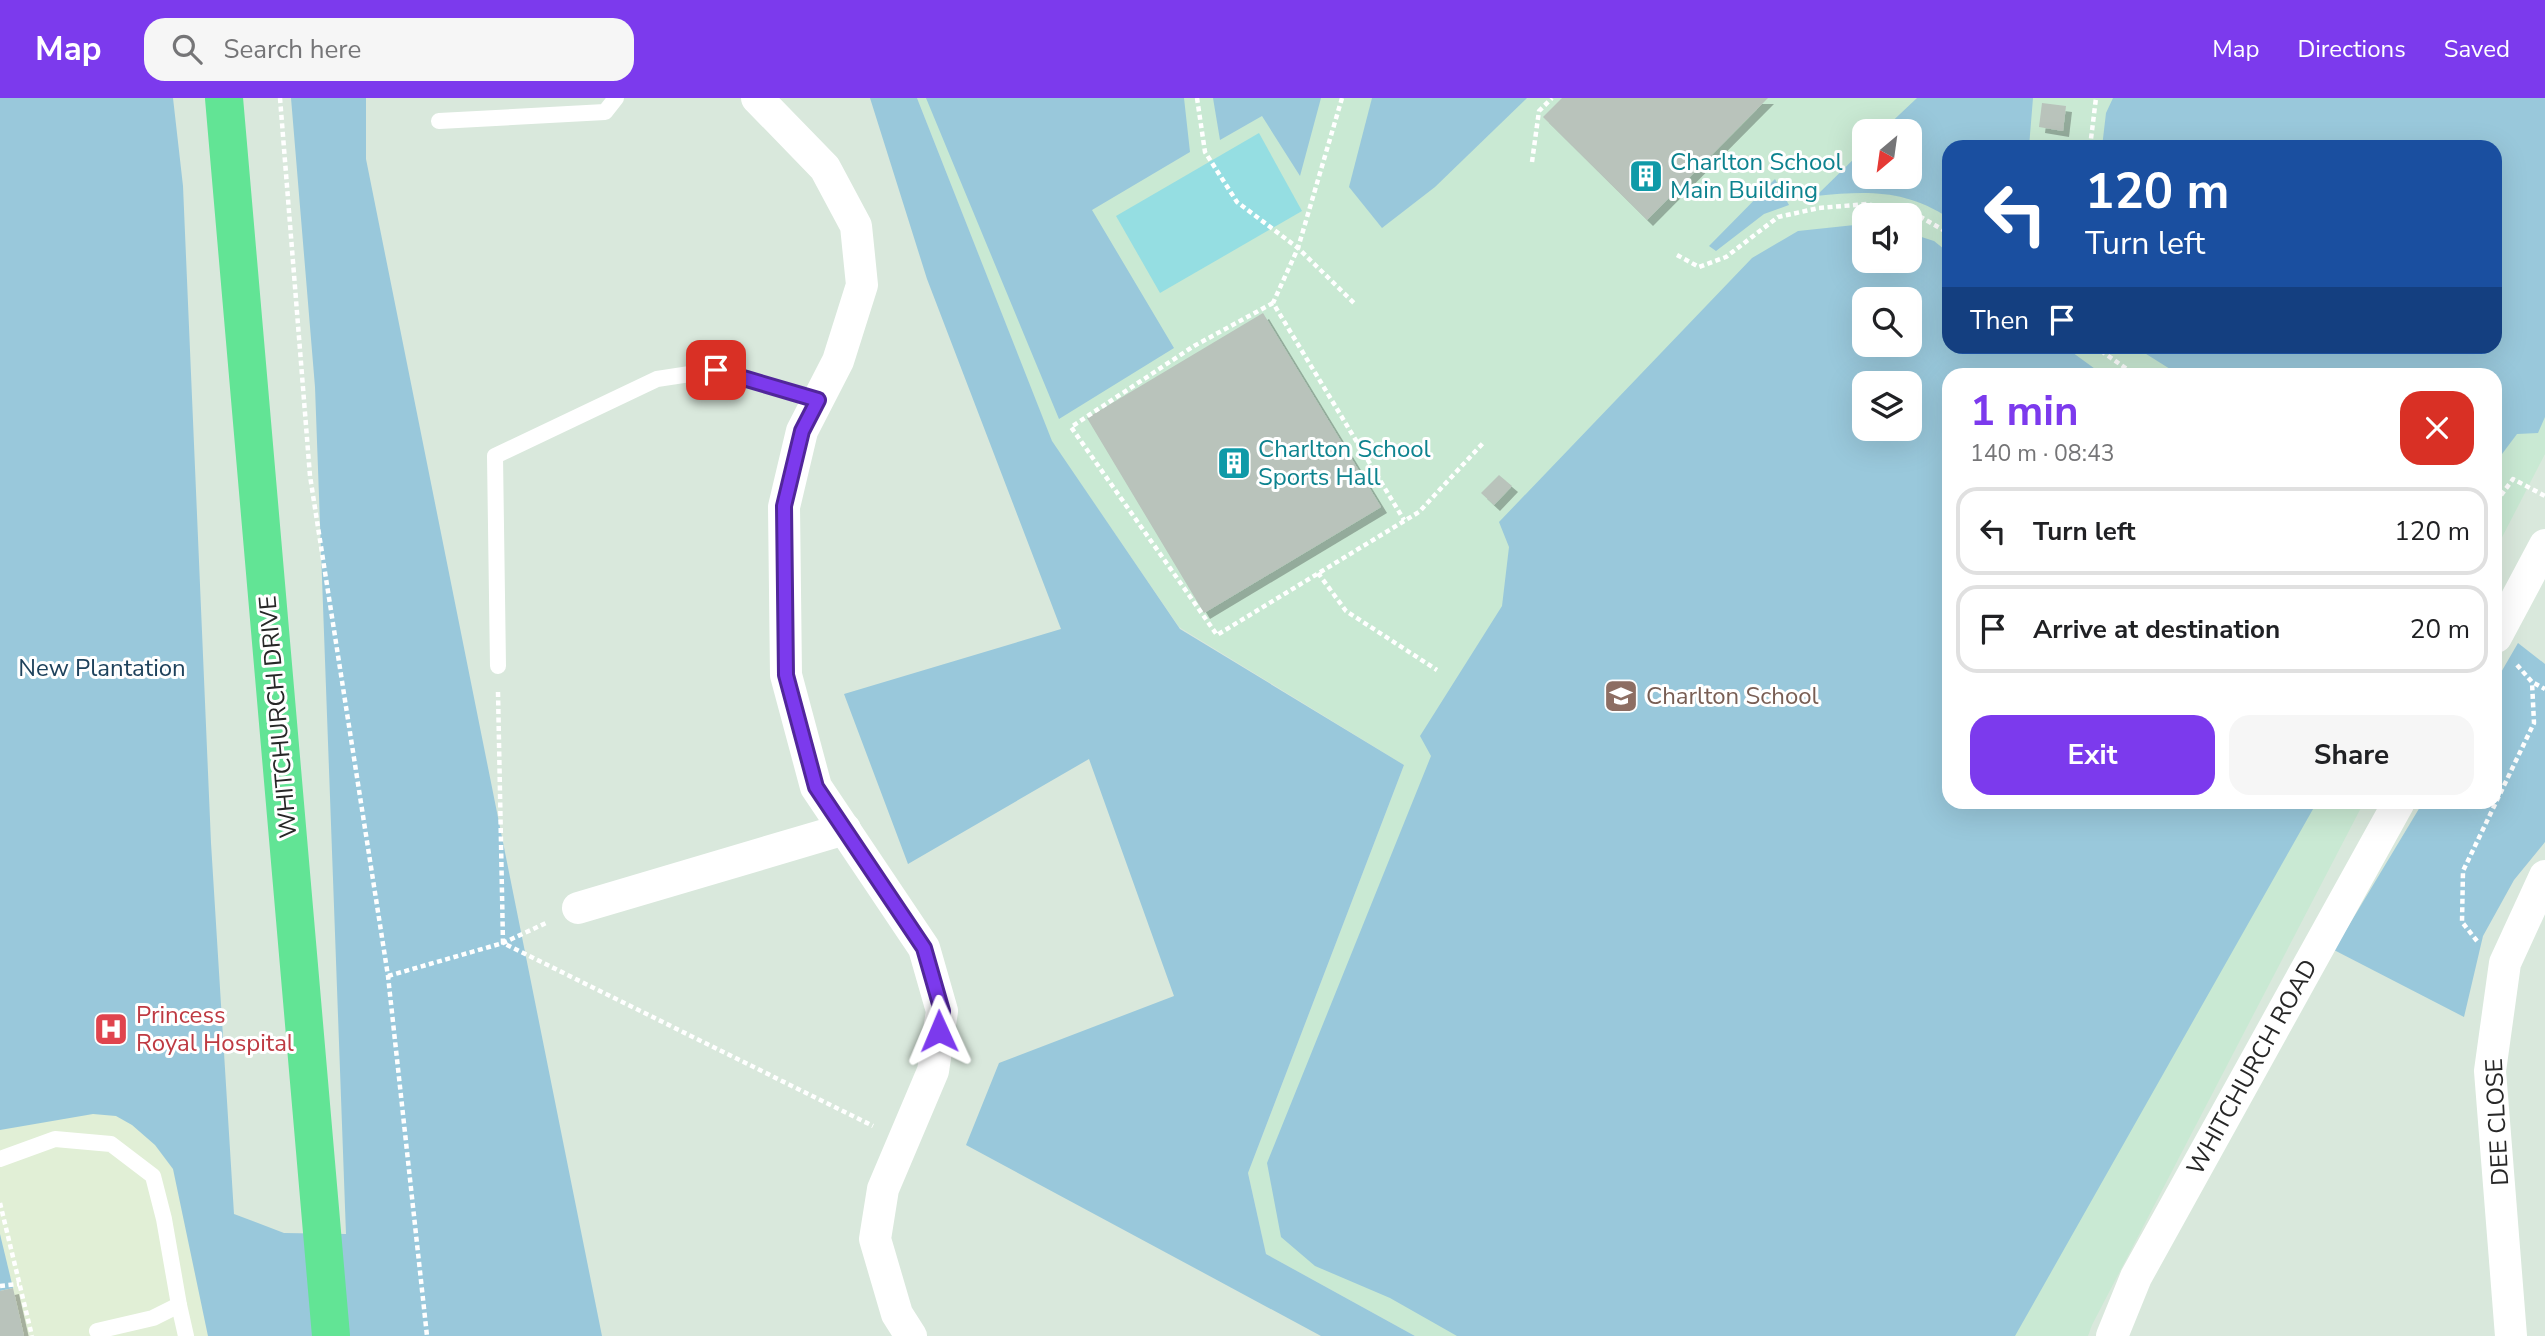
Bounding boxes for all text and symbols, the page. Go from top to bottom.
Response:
search box [144,18,634,81]
text: Map [35,27,102,72]
icon: search [168,30,206,68]
text: Search here [224,32,361,67]
text: Map [2212,33,2259,65]
text: Directions [2297,33,2406,65]
text: Saved [2444,33,2510,65]
north arrow [1852,119,1922,189]
map controls [1852,119,1922,441]
place label: Charlton School Main Building [1670,146,1843,206]
building icon: Charlton School Main Building [1627,157,1665,195]
text: 120 m [2085,158,2229,225]
icon: left [1970,168,2061,259]
button: sound [1852,203,1922,273]
text: Turn left [2085,222,2205,265]
button: search [1852,287,1922,357]
icon: arrive [2043,301,2081,339]
text: Then [1970,303,2029,338]
pin [686,340,746,400]
icon: arrive [697,351,735,389]
button: layers [1852,371,1922,441]
text: 1 min [1970,383,2079,440]
button: close [2400,391,2474,465]
place label: Charlton School Sports Hall [1258,433,1431,493]
text: 140 m · 08:43 [1970,438,2115,469]
building icon: Charlton School Sports Hall [1215,444,1253,482]
icon: left [1974,512,2012,550]
text: Turn left [2033,514,2136,549]
text: 120 m [2394,514,2470,549]
street label: WHITCHURCH DRIVE [251,594,305,840]
icon: arrive [1974,610,2012,648]
text: Arrive at destination [2033,612,2280,647]
text: 20 m [2410,612,2470,647]
park label: New Plantation [18,652,186,684]
school or university icon: Charlton School [1602,677,1640,715]
place label: Charlton School [1646,680,1819,712]
button: Exit [1970,715,2215,795]
button: Share [2229,715,2474,795]
street label: WHITCHURCH ROAD [2179,953,2325,1181]
position arrow [902,994,976,1068]
place label: Princess Royal Hospital [136,999,294,1059]
hospital icon: Princess Royal Hospital [92,1010,130,1048]
street label: DEE CLOSE [2478,1058,2516,1186]

